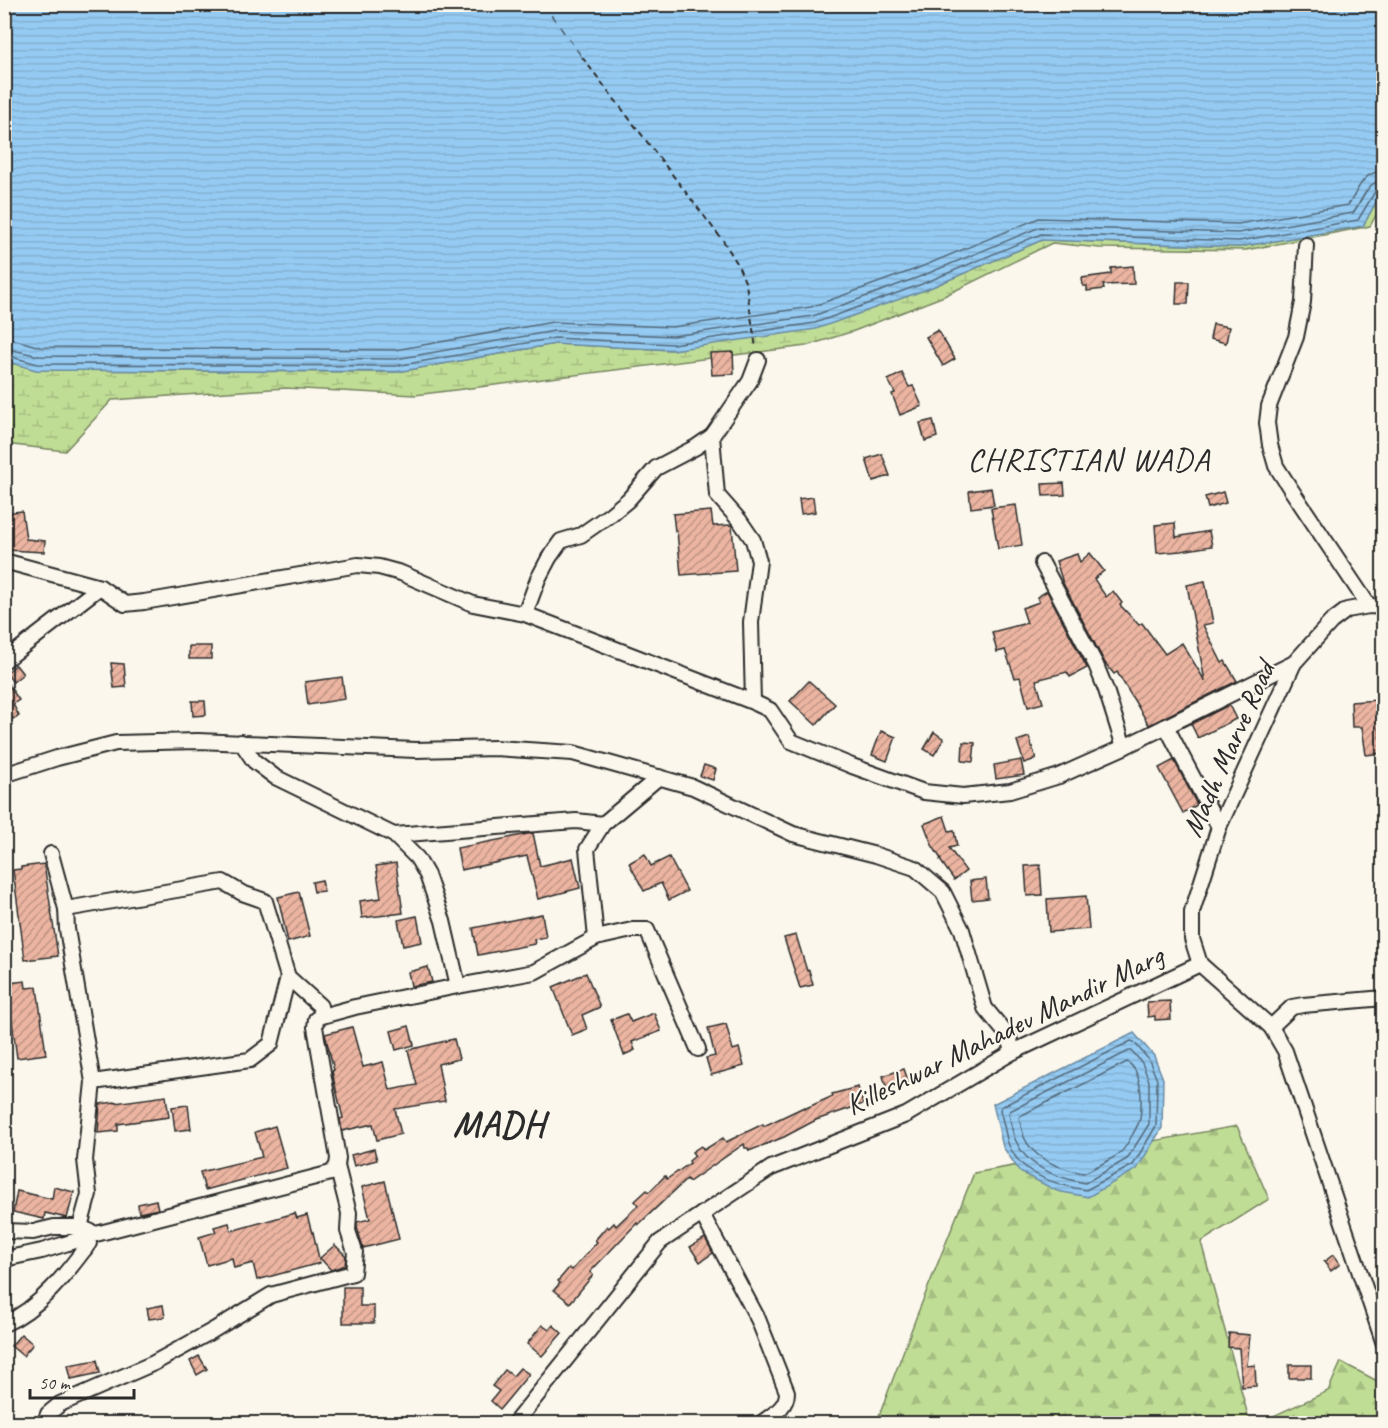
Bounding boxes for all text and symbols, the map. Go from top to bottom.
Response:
district label: CHRISTIAN WADA [967,439,1211,480]
street label: Madh Marve Road [1172,652,1285,843]
street label: Killeshwar Mahadev Mandir Marg [839,935,1171,1124]
district label: MADH [453,1101,550,1147]
scale bar [30,1362,134,1400]
text: 50 m [39,1372,72,1394]

